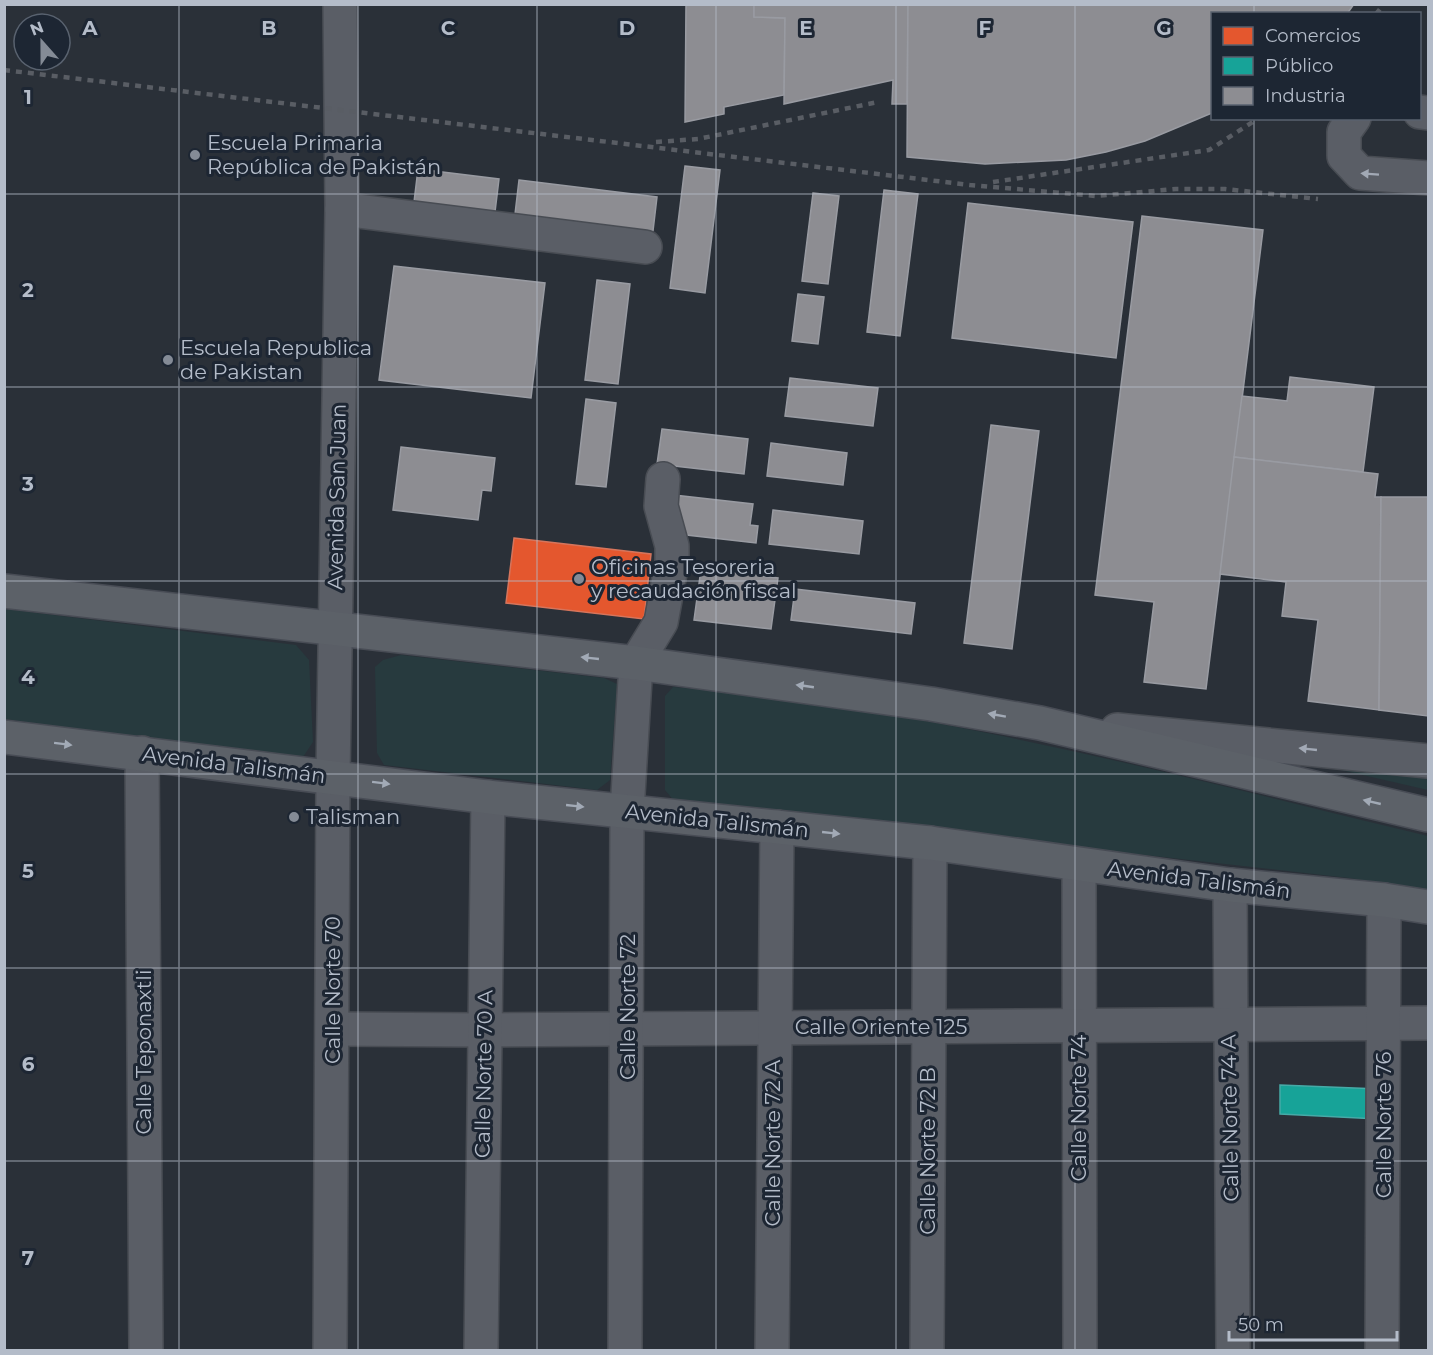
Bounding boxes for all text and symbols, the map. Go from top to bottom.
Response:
north arrow [12,12,72,72]
legend [1211,12,1421,120]
text: A [81,16,98,40]
text: B [261,16,277,40]
text: C [441,16,456,40]
text: D [619,16,635,40]
text: E [799,16,813,40]
text: F [979,16,992,40]
text: G [1156,16,1172,40]
text: N [27,17,46,40]
text: Comercios [1265,25,1361,47]
text: Público [1265,55,1333,77]
text: 1 [24,85,32,109]
text: Industria [1265,85,1346,107]
place label: Escuela Primaria República de Pakistán [207,130,441,179]
marker: Escuela Primaria República de Pakistán [188,148,202,162]
one-way arrow [1361,169,1380,178]
text: 2 [22,278,34,302]
place label: Escuela Republica de Pakistan [180,335,372,384]
marker: Escuela Republica de Pakistan [161,353,175,367]
street label: Avenida San Juan [322,404,351,590]
text: 3 [21,472,34,496]
place label: Oficinas Tesoreria y recaudación fiscal [590,554,797,603]
marker: Oficinas Tesoreria y recaudación fiscal [572,572,586,586]
one-way arrow [581,653,600,663]
text: 4 [21,665,35,689]
one-way arrow [795,682,814,691]
one-way arrow [988,711,1007,720]
one-way arrow [53,739,72,748]
street label: Avenida Talismán [141,741,327,788]
one-way arrow [1298,744,1317,754]
one-way arrow [372,779,391,788]
one-way arrow [1362,796,1381,806]
street label: Avenida Talismán [624,798,810,843]
one-way arrow [565,801,584,811]
place label: Talisman [306,804,400,829]
marker: Talisman [287,810,301,824]
one-way arrow [822,828,841,838]
street label: Avenida Talismán [1106,856,1292,903]
text: 5 [22,859,34,883]
street label: Calle Norte 70 [320,916,345,1064]
street label: Calle Norte 72 [615,934,640,1080]
street label: Calle Teponaxtli [131,969,156,1135]
street label: Calle Norte 70 A [470,989,497,1158]
street label: Calle Oriente 125 [795,1014,967,1039]
street label: Calle Norte 74 A [1216,1033,1243,1202]
street label: Calle Norte 74 [1066,1034,1091,1181]
street label: Calle Norte 76 [1371,1051,1396,1198]
text: 6 [22,1052,35,1076]
street label: Calle Norte 72 A [760,1059,785,1226]
street label: Calle Norte 72 B [915,1067,940,1235]
text: 7 [22,1246,34,1270]
scale bar [1229,1304,1397,1342]
text: 50 m [1238,1314,1284,1336]

